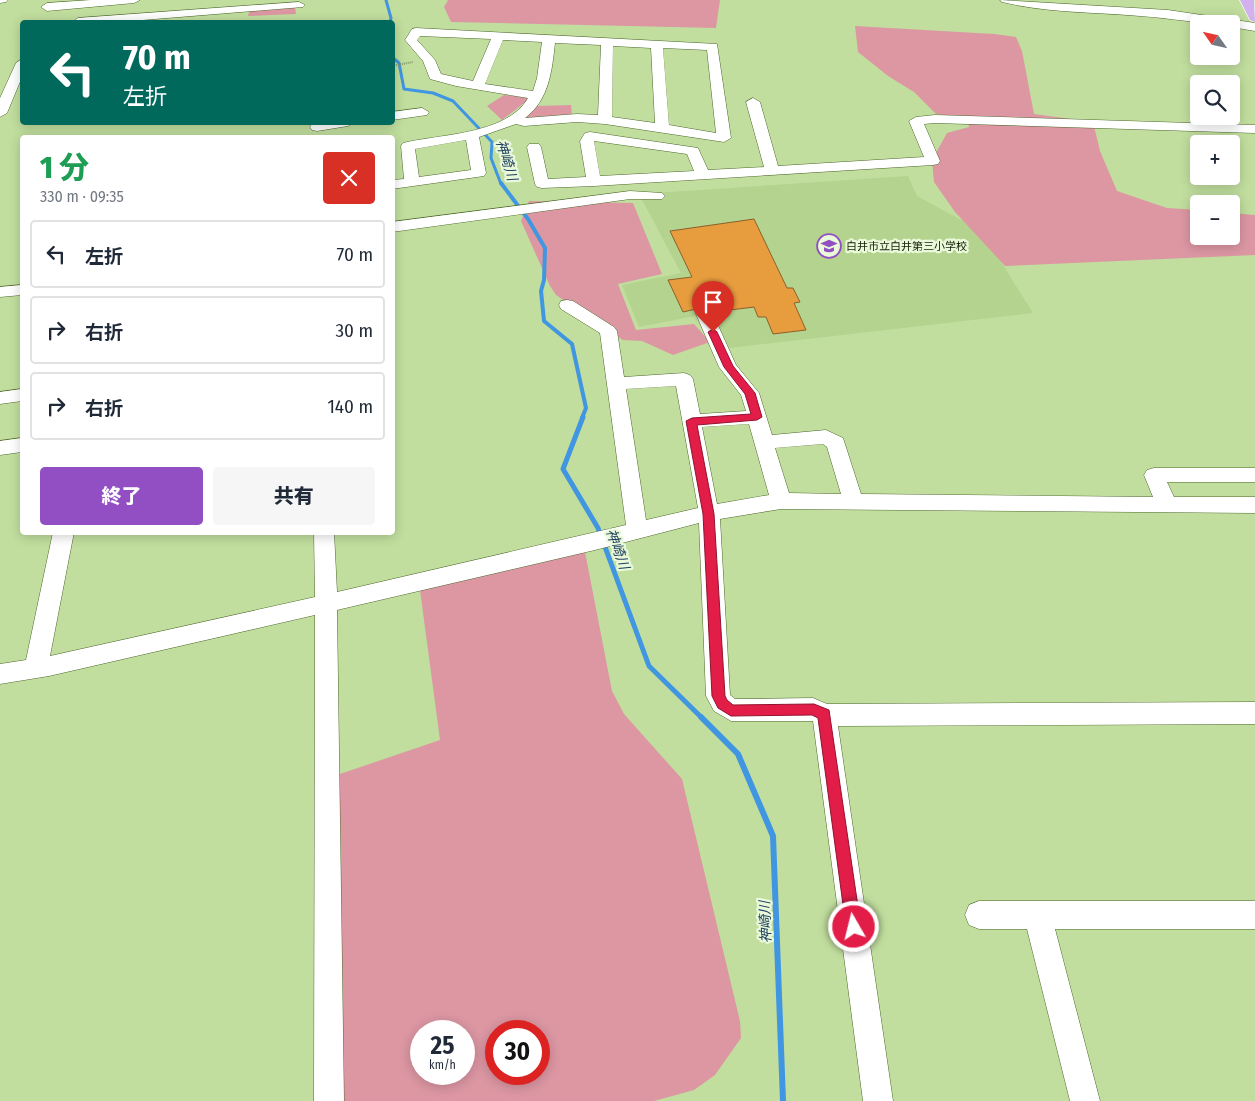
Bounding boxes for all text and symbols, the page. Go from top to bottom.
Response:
north arrow [1190,15,1240,65]
map controls [1190,15,1240,245]
text: 70 m [123,36,191,78]
icon: left [40,40,105,105]
button: search [1190,75,1240,125]
text: 左折 [123,83,167,110]
button: + [1190,135,1240,185]
water label: 神崎川 [492,138,521,185]
text: 1 分 [40,150,89,186]
button: close [323,152,375,204]
text: 330 m · 09:35 [40,187,124,206]
button: − [1190,195,1240,245]
school or university icon: 白井市立白井第三小学校 [816,233,842,259]
icon: left [42,240,70,268]
place label: 白井市立白井第三小学校 [846,240,967,253]
text: 70 m [337,243,373,266]
text: 左折 [85,245,123,268]
pin [692,281,734,332]
icon: arrive [699,288,727,316]
icon: right [42,316,70,344]
text: 30 m [335,319,373,342]
text: 右折 [85,321,123,344]
icon: right [42,392,70,420]
text: 140 m [327,395,373,418]
text: 右折 [85,397,123,420]
button: 終了 [40,467,203,525]
button: 共有 [213,467,375,525]
water label: 神崎川 [602,527,633,574]
water label: 神崎川 [756,899,775,943]
position arrow [827,900,879,952]
speed limit sign: 30 [485,1020,550,1085]
text: 25 [431,1031,454,1061]
text: km/h [429,1058,456,1072]

